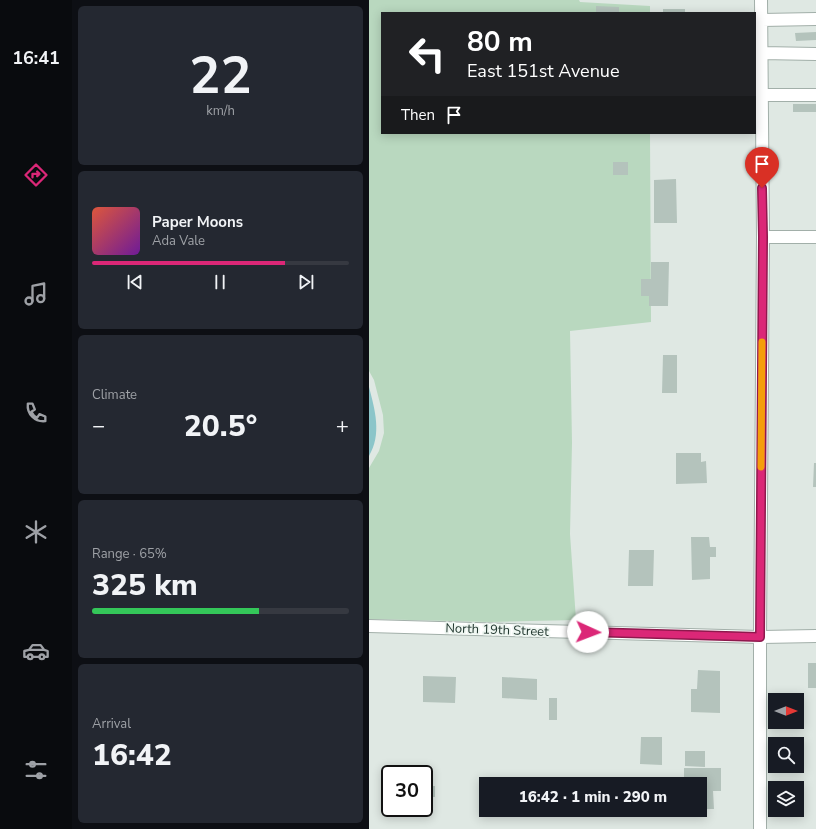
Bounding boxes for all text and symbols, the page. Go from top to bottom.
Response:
text: 80 m [467,23,533,61]
icon: left [401,28,453,80]
text: 22 [189,40,252,111]
text: 16:41 [12,46,60,70]
text: East 151st Avenue [467,59,620,83]
text: km/h [206,102,235,120]
icon: arrive [443,104,465,126]
text: Then [401,105,435,125]
pin [745,147,779,188]
icon: arrive [751,153,773,175]
icon: directions [22,161,50,189]
text: Paper Moons [152,212,243,232]
text: Ada Vale [152,232,205,250]
icon: previous [124,271,146,293]
icon: pause [209,271,231,293]
icon: next [295,271,317,293]
icon: music [22,280,50,308]
text: Climate [92,386,137,404]
icon: phone [22,399,50,427]
text: 20.5° [184,406,257,447]
text: − [92,411,105,441]
text: + [336,411,349,441]
icon: climate [22,518,50,546]
text: Range · 65% [92,545,167,563]
text: 325 km [92,565,198,606]
position arrow [567,611,609,653]
street label: North 19th Street [445,619,549,641]
icon: car [22,637,50,665]
north arrow [768,693,804,729]
map controls [768,693,804,817]
text: Arrival [92,715,131,733]
text: 16:42 [92,735,172,776]
button: search [768,737,804,773]
icon: filters [22,756,50,784]
speed limit sign: 30 [381,765,433,817]
button: layers [768,781,804,817]
text: 16:42 · 1 min · 290 m [519,787,667,807]

